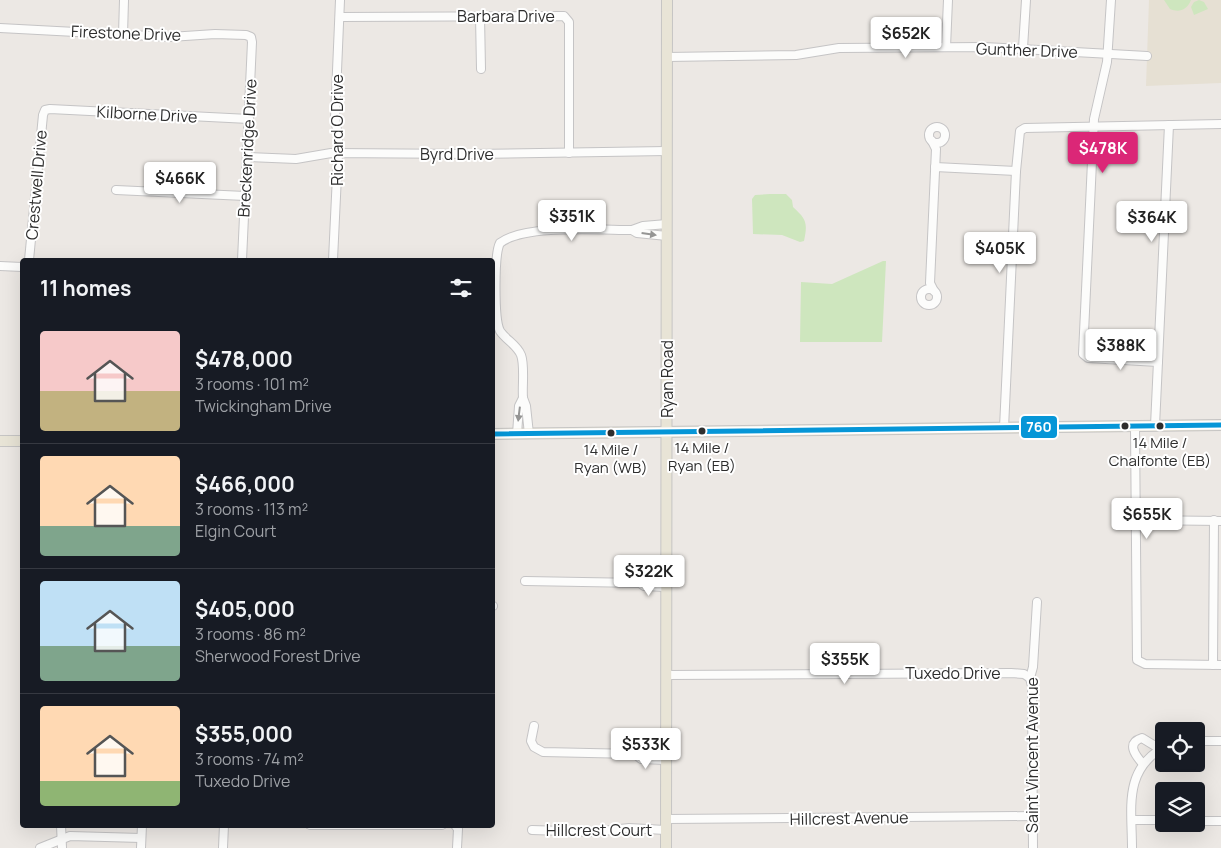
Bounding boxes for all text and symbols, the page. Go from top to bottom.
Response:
street label: Barbara Drive [457,5,555,27]
pin: $652K [871,17,941,59]
street label: Firestone Drive [71,20,181,46]
text: $652K [882,22,930,44]
street label: Gunther Drive [976,37,1078,63]
street label: Richard O Drive [326,74,348,186]
street label: Breckenridge Drive [232,78,262,218]
street label: Kilborne Drive [96,100,198,128]
street label: Crestwell Drive [20,129,52,241]
pin: $478K [1068,132,1138,174]
text: $478K [1079,137,1127,159]
street label: Byrd Drive [420,143,494,165]
pin: $466K [145,162,215,204]
text: $466K [155,167,205,189]
pin: $351K [537,200,607,242]
pin: $364K [1117,200,1187,243]
text: $351K [549,205,595,227]
text: $364K [1127,206,1177,228]
one-way arrow [641,231,657,239]
pin: $405K [965,232,1035,274]
text: $405K [975,237,1025,259]
text: 11 homes [40,274,131,302]
icon: filters [447,274,475,302]
pin: $388K [1086,328,1156,371]
text: $388K [1096,334,1146,356]
street label: Ryan Road [656,340,678,418]
text: $478,000 [195,345,293,373]
icon: home [80,351,140,411]
text: 3 rooms · 101 m² [195,373,309,395]
text: Twickingham Drive [195,395,332,417]
one-way arrow [514,407,522,423]
line badge: 760 [1020,415,1058,439]
text: 760 [1026,417,1052,436]
unlabelled marker [1120,421,1130,431]
marker: 14 Mile / Chalfonte (EB) [1155,421,1165,431]
marker: 14 Mile / Ryan (EB) [697,426,707,436]
marker: 14 Mile / Ryan (WB) [606,428,616,438]
place label: 14 Mile / Chalfonte (EB) [1109,432,1211,471]
place label: 14 Mile / Ryan (EB) [668,437,736,476]
place label: 14 Mile / Ryan (WB) [574,439,648,478]
text: $466,000 [195,470,295,498]
icon: home [80,476,140,536]
text: 3 rooms · 113 m² [195,498,308,520]
pin: $655K [1112,498,1182,540]
text: $655K [1122,503,1172,525]
text: Elgin Court [195,520,276,542]
pin: $322K [614,554,684,597]
text: $322K [625,560,673,582]
text: $405,000 [195,595,295,623]
icon: home [80,601,140,661]
text: 3 rooms · 86 m² [195,623,306,645]
pin: $355K [810,642,880,685]
text: Sherwood Forest Drive [195,645,361,667]
text: $355K [821,648,869,670]
street label: Tuxedo Drive [905,662,1001,684]
street label: Saint Vincent Avenue [1021,677,1043,833]
text: $355,000 [195,720,293,748]
map controls [1155,722,1205,832]
button: locate [1155,722,1205,772]
icon: home [80,726,140,786]
pin: $533K [611,728,681,770]
text: $533K [622,733,670,755]
text: 3 rooms · 74 m² [195,748,304,770]
text: Tuxedo Drive [195,770,290,792]
button: layers [1155,782,1205,832]
street label: Hillcrest Avenue [789,806,909,830]
street label: Hillcrest Court [546,819,652,841]

